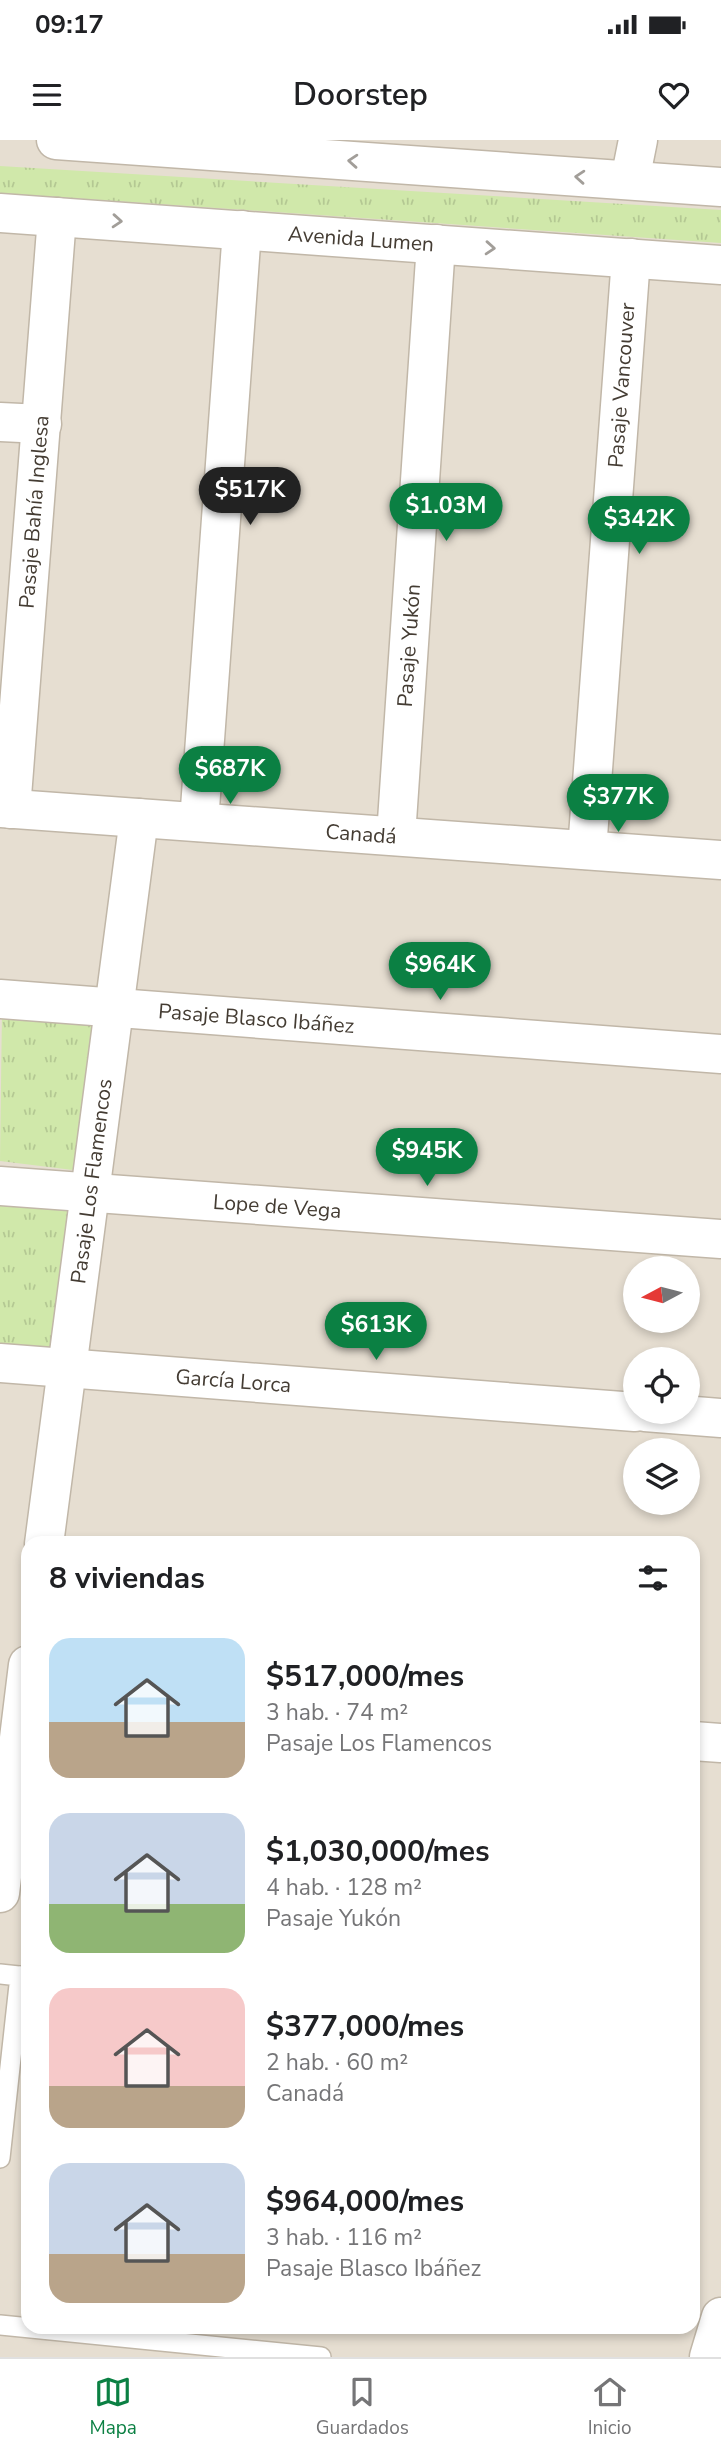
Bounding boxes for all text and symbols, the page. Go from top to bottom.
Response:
text: 09:17 [35,7,104,42]
text: Doorstep [293,73,428,116]
icon: menu [28,76,66,114]
icon: heart [655,76,693,114]
one-way arrow [347,154,358,169]
one-way arrow [574,170,585,185]
one-way arrow [112,213,123,228]
street label: Avenida Lumen [287,220,435,258]
one-way arrow [485,240,496,255]
street label: Pasaje Vancouver [601,301,642,469]
street label: Pasaje Bahía Inglesa [13,414,56,610]
pin: $517K [201,468,299,527]
text: $517K [215,474,285,505]
pin: $1.03M [389,484,503,543]
text: $1.03M [406,490,486,521]
pin: $342K [590,496,688,556]
text: $342K [604,503,674,534]
street label: Pasaje Yukón [391,583,427,708]
pin: $687K [181,746,279,806]
text: $687K [195,753,265,784]
pin: $377K [569,774,667,834]
text: $377K [583,781,653,812]
street label: Canadá [324,818,398,851]
pin: $964K [391,942,489,1002]
text: $964K [405,949,475,980]
street label: Pasaje Blasco Ibáñez [157,997,356,1040]
street label: Pasaje Los Flamencos [64,1077,119,1285]
pin: $945K [378,1128,476,1188]
text: $945K [392,1135,462,1166]
street label: Lope de Vega [212,1188,342,1225]
north arrow [623,1256,700,1334]
map controls [623,1256,700,1515]
pin: $613K [327,1302,425,1362]
text: $613K [341,1309,411,1340]
button: locate [623,1347,700,1424]
street label: García Lorca [174,1363,292,1399]
button: layers [623,1438,700,1515]
text: 8 viviendas [49,1558,205,1599]
icon: filters [634,1559,672,1597]
text: $517,000/mes [266,1656,464,1697]
icon: home [105,1666,189,1750]
text: 3 hab. · 74 m² [266,1697,408,1728]
text: Pasaje Los Flamencos [266,1728,492,1759]
text: $1,030,000/mes [266,1831,490,1872]
icon: home [105,1841,189,1925]
text: 4 hab. · 128 m² [266,1872,422,1903]
text: Pasaje Yukón [266,1903,401,1934]
text: $377,000/mes [266,2006,464,2047]
icon: home [105,2016,189,2100]
text: 2 hab. · 60 m² [266,2047,408,2078]
text: Canadá [266,2078,344,2109]
text: $964,000/mes [266,2181,464,2222]
icon: home [105,2191,189,2275]
text: 3 hab. · 116 m² [266,2222,422,2253]
text: Pasaje Blasco Ibáñez [266,2253,481,2284]
tab: Mapa [89,2373,137,2441]
tab: Guardados [316,2373,409,2441]
tab: Inicio [588,2373,632,2441]

